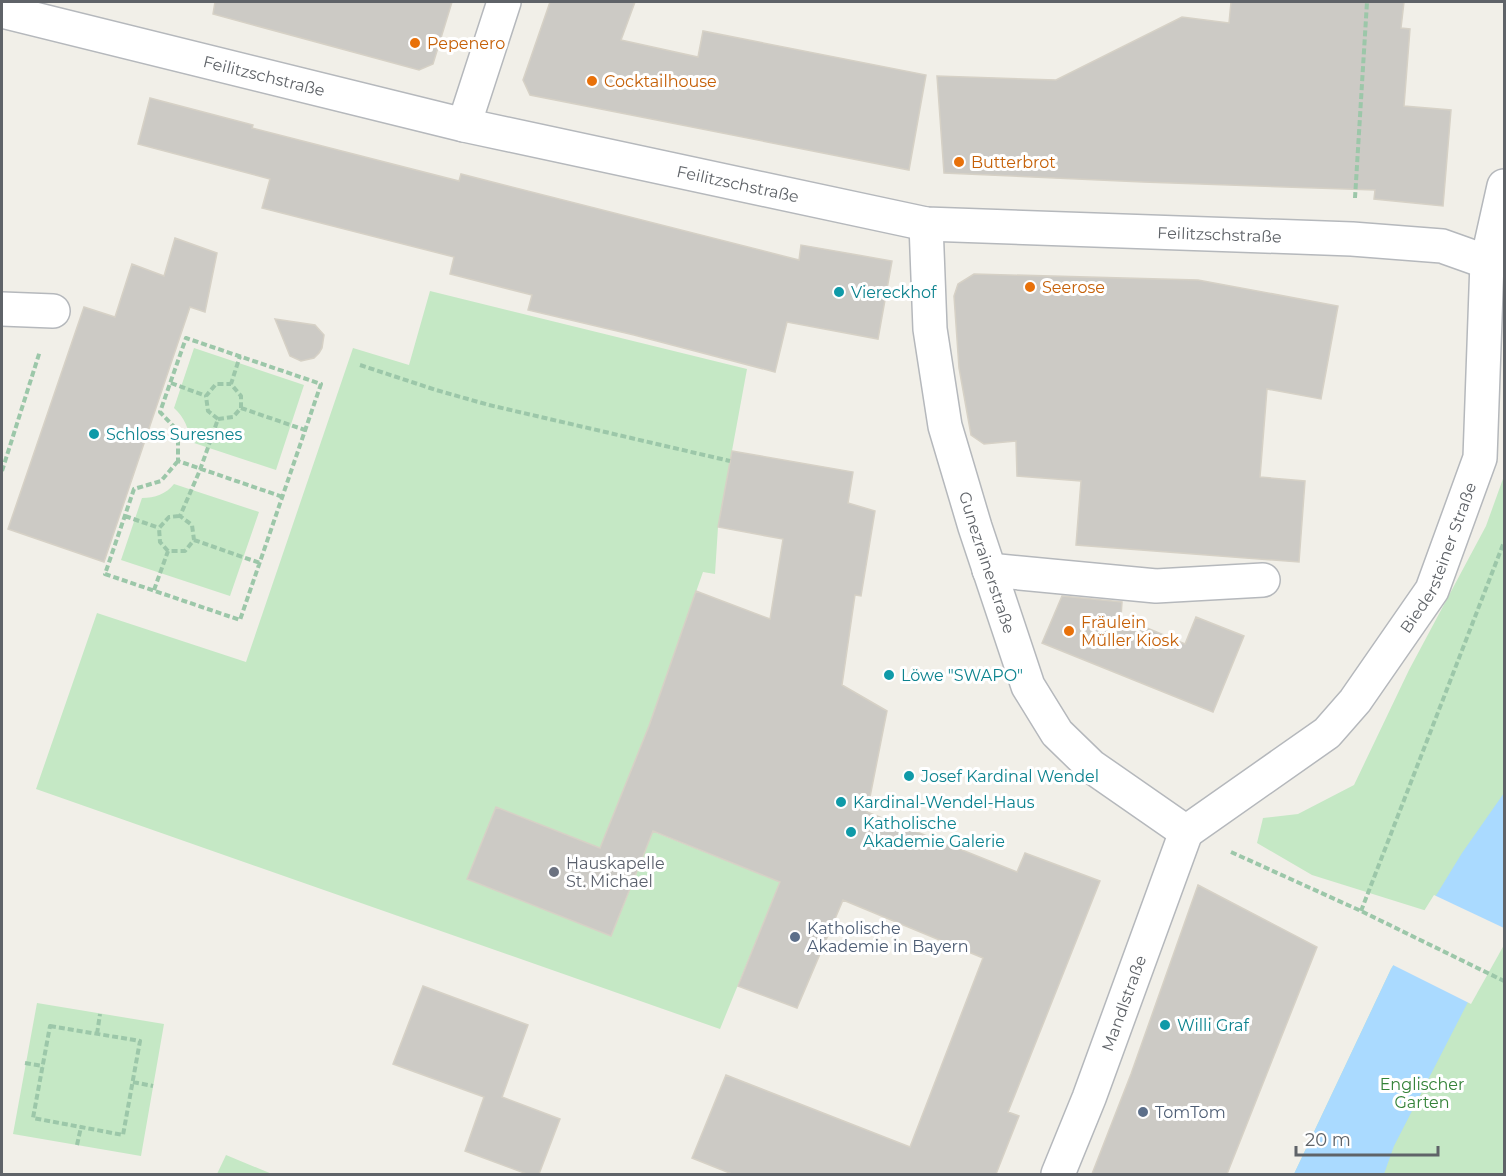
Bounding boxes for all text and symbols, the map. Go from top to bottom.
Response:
place label: Pepenero [427,34,505,53]
marker: Pepenero [408,36,422,50]
street label: Feilitzschstraße [201,52,327,100]
place label: Cocktailhouse [604,72,717,91]
marker: Cocktailhouse [585,74,599,88]
place label: Butterbrot [971,153,1056,172]
marker: Butterbrot [952,155,966,169]
street label: Feilitzschstraße [675,162,801,207]
street label: Feilitzschstraße [1157,223,1282,247]
place label: Seerose [1042,278,1105,297]
marker: Seerose [1023,280,1037,294]
place label: Viereckhof [851,283,937,302]
marker: Viereckhof [832,285,846,299]
place label: Schloss Suresnes [106,425,242,444]
marker: Schloss Suresnes [87,427,101,441]
street label: Biedersteiner Straße [1396,480,1480,637]
street label: Gunezrainerstraße [955,489,1019,636]
place label: Fräulein Müller Kiosk [1081,613,1179,650]
marker: Fräulein Müller Kiosk [1062,624,1076,638]
place label: Löwe "SWAPO" [901,666,1023,685]
marker: Löwe "SWAPO" [882,668,896,682]
place label: Josef Kardinal Wendel [920,767,1099,786]
marker: Josef Kardinal Wendel [902,769,916,783]
place label: Kardinal-Wendel-Haus [853,793,1035,812]
marker: Kardinal-Wendel-Haus [834,795,848,809]
place label: Katholische Akademie Galerie [863,814,1005,851]
marker: Katholische Akademie Galerie [844,825,858,839]
place label: Hauskapelle St. Michael [566,854,665,891]
marker: Hauskapelle St. Michael [547,865,561,879]
place label: Katholische Akademie in Bayern [807,919,969,956]
marker: Katholische Akademie in Bayern [788,930,802,944]
street label: Mandlstraße [1098,953,1150,1054]
place label: Willi Graf [1177,1016,1249,1035]
marker: Willi Graf [1158,1018,1172,1032]
park label: Englischer Garten [1380,1075,1464,1112]
place label: TomTom [1155,1103,1226,1122]
marker: TomTom [1136,1105,1150,1119]
scale bar [1296,1119,1438,1157]
text: 20 m [1305,1129,1351,1151]

